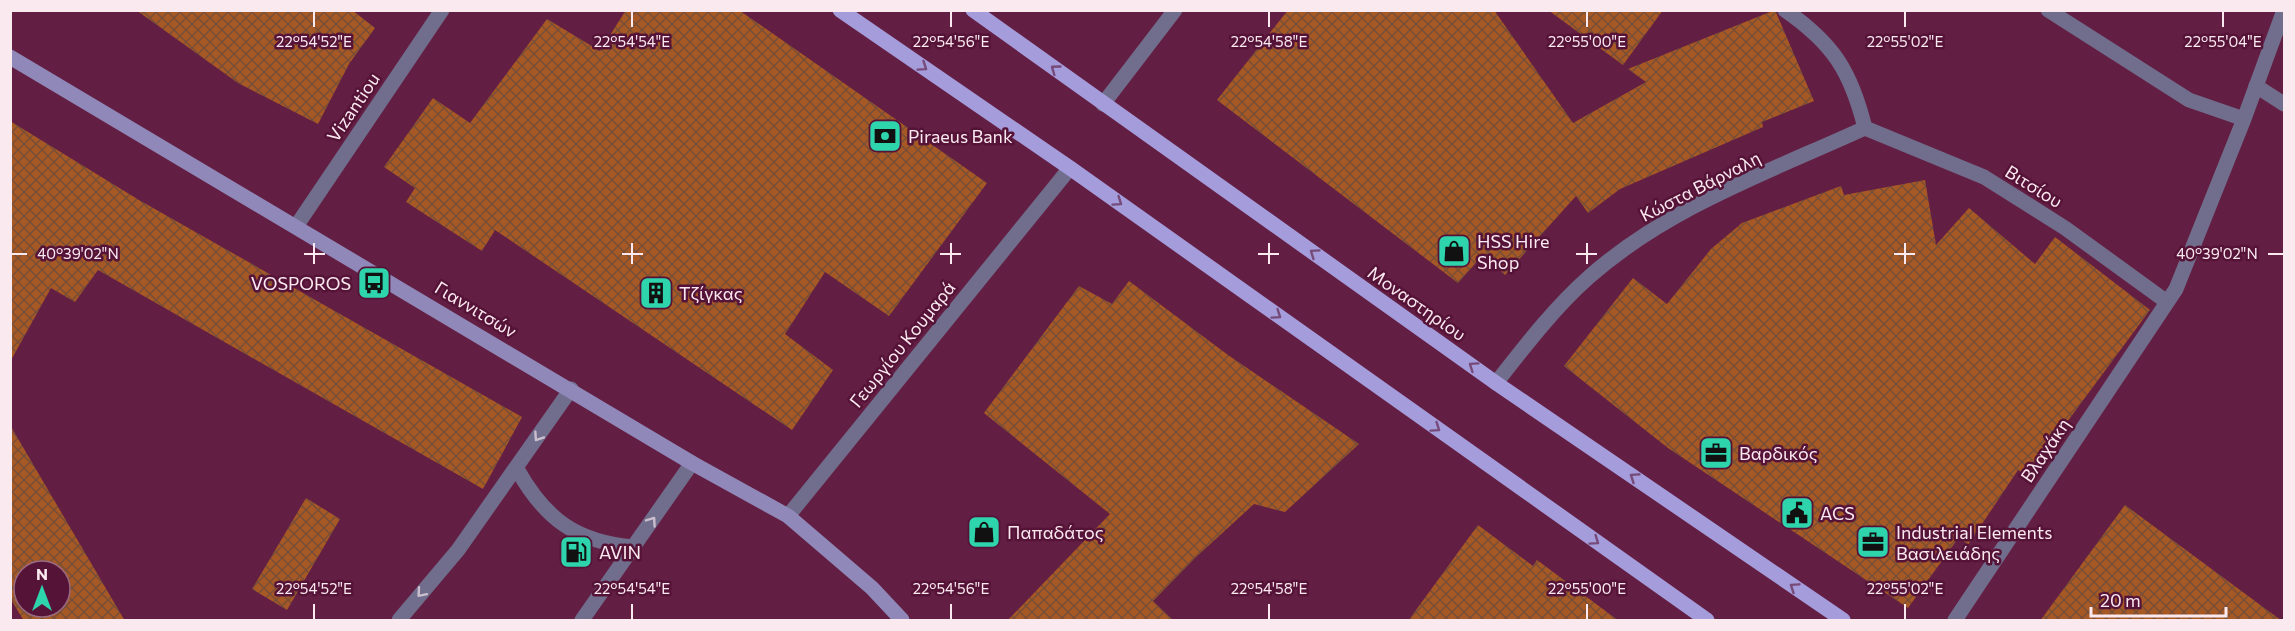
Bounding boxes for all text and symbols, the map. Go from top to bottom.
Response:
text: 22°54'52"E [276,32,352,50]
text: 22°54'54"E [594,32,670,50]
text: 22°54'56"E [913,32,989,50]
text: 22°54'58"E [1231,32,1307,50]
text: 22°55'00"E [1548,32,1626,50]
text: 22°55'02"E [1867,32,1943,50]
text: 22°55'04"E [2184,32,2262,50]
one-way arrow [916,60,927,71]
one-way arrow [1051,66,1062,77]
street label: Vizantiou [322,68,384,146]
bank icon: Piraeus Bank [867,118,903,154]
place label: Piraeus Bank [908,125,1013,147]
street label: Κώστα Βάρναλη [1636,146,1764,226]
street label: Βιτσίου [2001,160,2067,212]
one-way arrow [1111,195,1122,206]
place label: HSS Hire Shop [1477,230,1550,273]
shop icon: HSS Hire Shop [1436,233,1472,269]
text: 40°39'02"N [37,244,119,262]
text: 40°39'02"N [2176,244,2258,262]
one-way arrow [1310,250,1321,261]
street label: Μοναστηρίου [1364,261,1470,345]
bus stop icon: VOSPOROS [356,265,392,301]
place label: VOSPOROS [251,272,351,294]
building icon: Τζίγκας [638,275,674,311]
street label: Γιαννιτσών [431,276,521,342]
street label: Γεωργίου Κουμαρά [844,277,960,411]
place label: Τζίγκας [679,282,743,304]
one-way arrow [1270,308,1281,319]
one-way arrow [1469,362,1480,373]
street label: Βλαχάκη [2016,414,2074,486]
one-way arrow [1429,421,1440,432]
one-way arrow [534,430,545,441]
office icon: Βαρδικός [1698,435,1734,471]
place label: Βαρδικός [1739,442,1818,464]
one-way arrow [1629,473,1640,484]
public building icon: ACS [1779,495,1815,531]
place label: ACS [1820,502,1855,524]
shop icon: Παπαδάτος [966,514,1002,550]
one-way arrow [645,517,656,528]
place label: Παπαδάτος [1007,521,1104,543]
place label: Industrial Elements Βασιλειάδης [1896,521,2052,564]
office icon: Industrial Elements Βασιλειάδης [1855,524,1891,560]
one-way arrow [1588,533,1599,544]
fuel station icon: AVIN [558,534,594,570]
place label: AVIN [599,541,641,563]
north arrow [12,559,72,619]
text: N [36,564,48,583]
text: 22°54'52"E [276,579,352,597]
text: 22°54'54"E [594,579,670,597]
text: 22°54'56"E [913,579,989,597]
text: 22°54'58"E [1231,579,1307,597]
text: 22°55'00"E [1548,579,1626,597]
text: 22°55'02"E [1867,579,1943,597]
scale bar [2091,580,2226,618]
one-way arrow [1790,583,1801,594]
one-way arrow [418,586,429,597]
text: 20 m [2100,589,2141,611]

